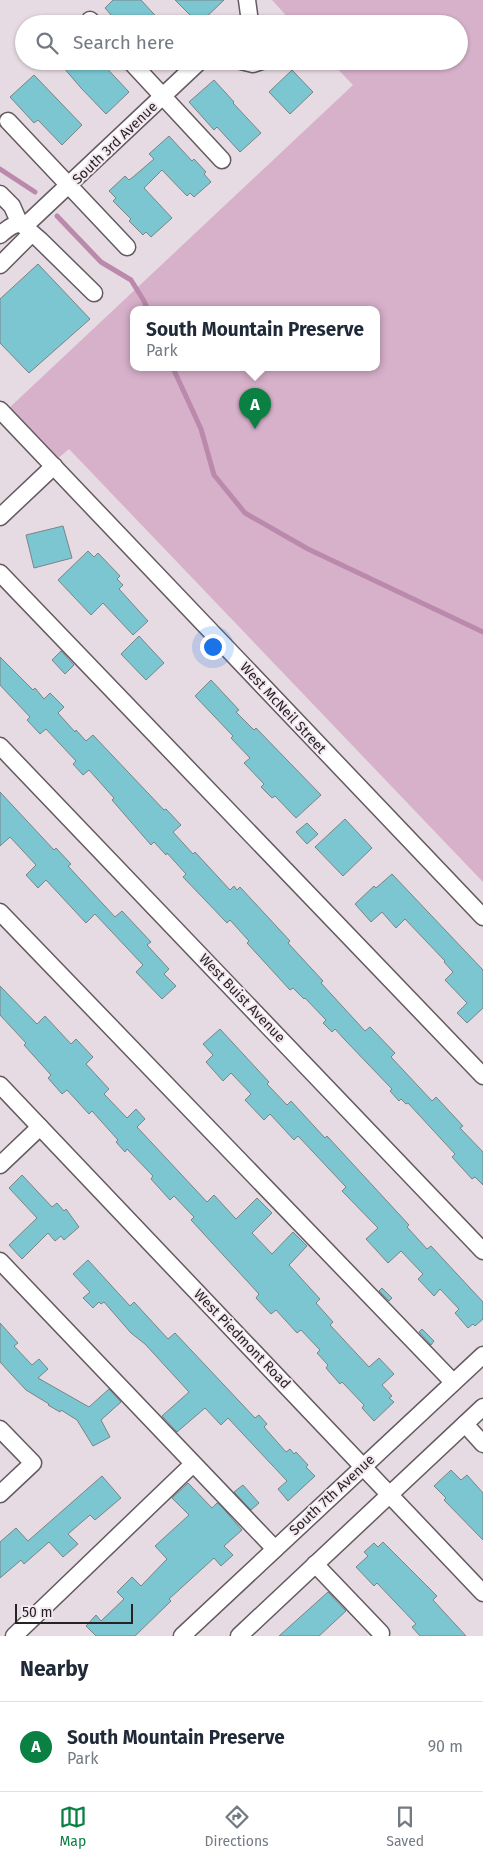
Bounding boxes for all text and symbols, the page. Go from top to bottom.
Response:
search box [15,15,468,70]
icon: search [33,29,61,57]
text: Search here [73,31,174,54]
street label: South 3rd Avenue [69,98,161,188]
popup [130,306,380,371]
text: South Mountain Preserve [146,318,364,341]
text: Park [146,341,178,360]
pin: A [239,388,271,429]
your location [200,634,226,660]
street label: West McNeil Street [236,659,330,758]
street label: West Buist Avenue [195,950,289,1046]
street label: West Piedmont Road [190,1286,294,1392]
street label: South 7th Avenue [286,1451,378,1539]
scale bar [15,1601,132,1624]
text: 50 m [22,1604,53,1621]
text: Nearby [20,1656,88,1682]
text: South Mountain Preserve [67,1726,285,1749]
text: A [31,1737,41,1756]
text: 90 m [428,1737,463,1756]
text: Park [67,1749,99,1768]
tab: Map [59,1803,87,1850]
tab: Directions [204,1803,269,1850]
tab: Saved [386,1803,424,1850]

